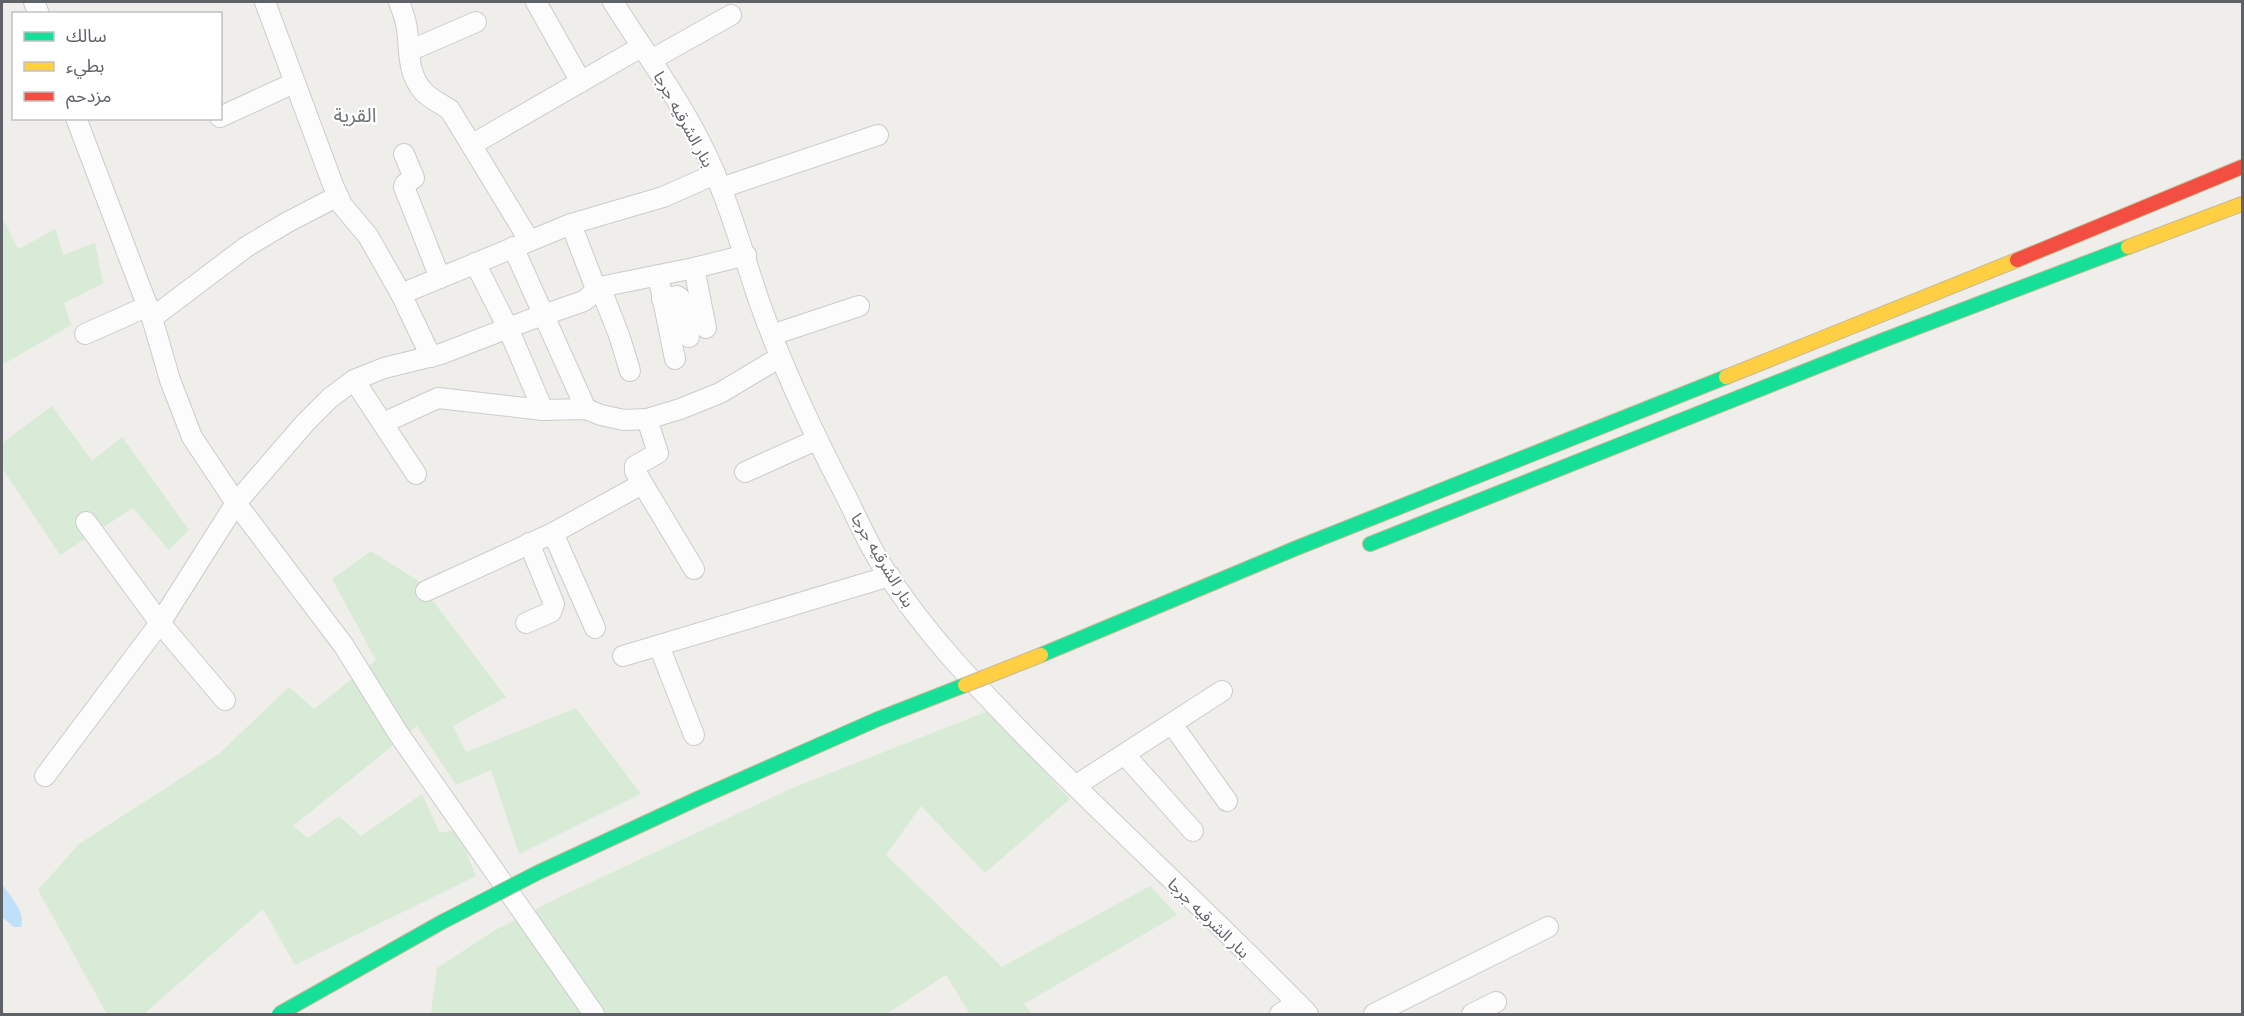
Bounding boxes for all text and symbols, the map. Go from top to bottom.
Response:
legend [12,12,222,120]
text: سالك [66,24,107,47]
text: بطيء [66,54,104,79]
street label: بنار الشرقيه جرجا [649,68,719,170]
text: مزدحم [66,84,111,109]
district label: القرية [334,102,376,127]
street label: بنار الشرقيه جرجا [847,509,919,611]
street label: بنار الشرقيه جرجا [1164,874,1254,962]

